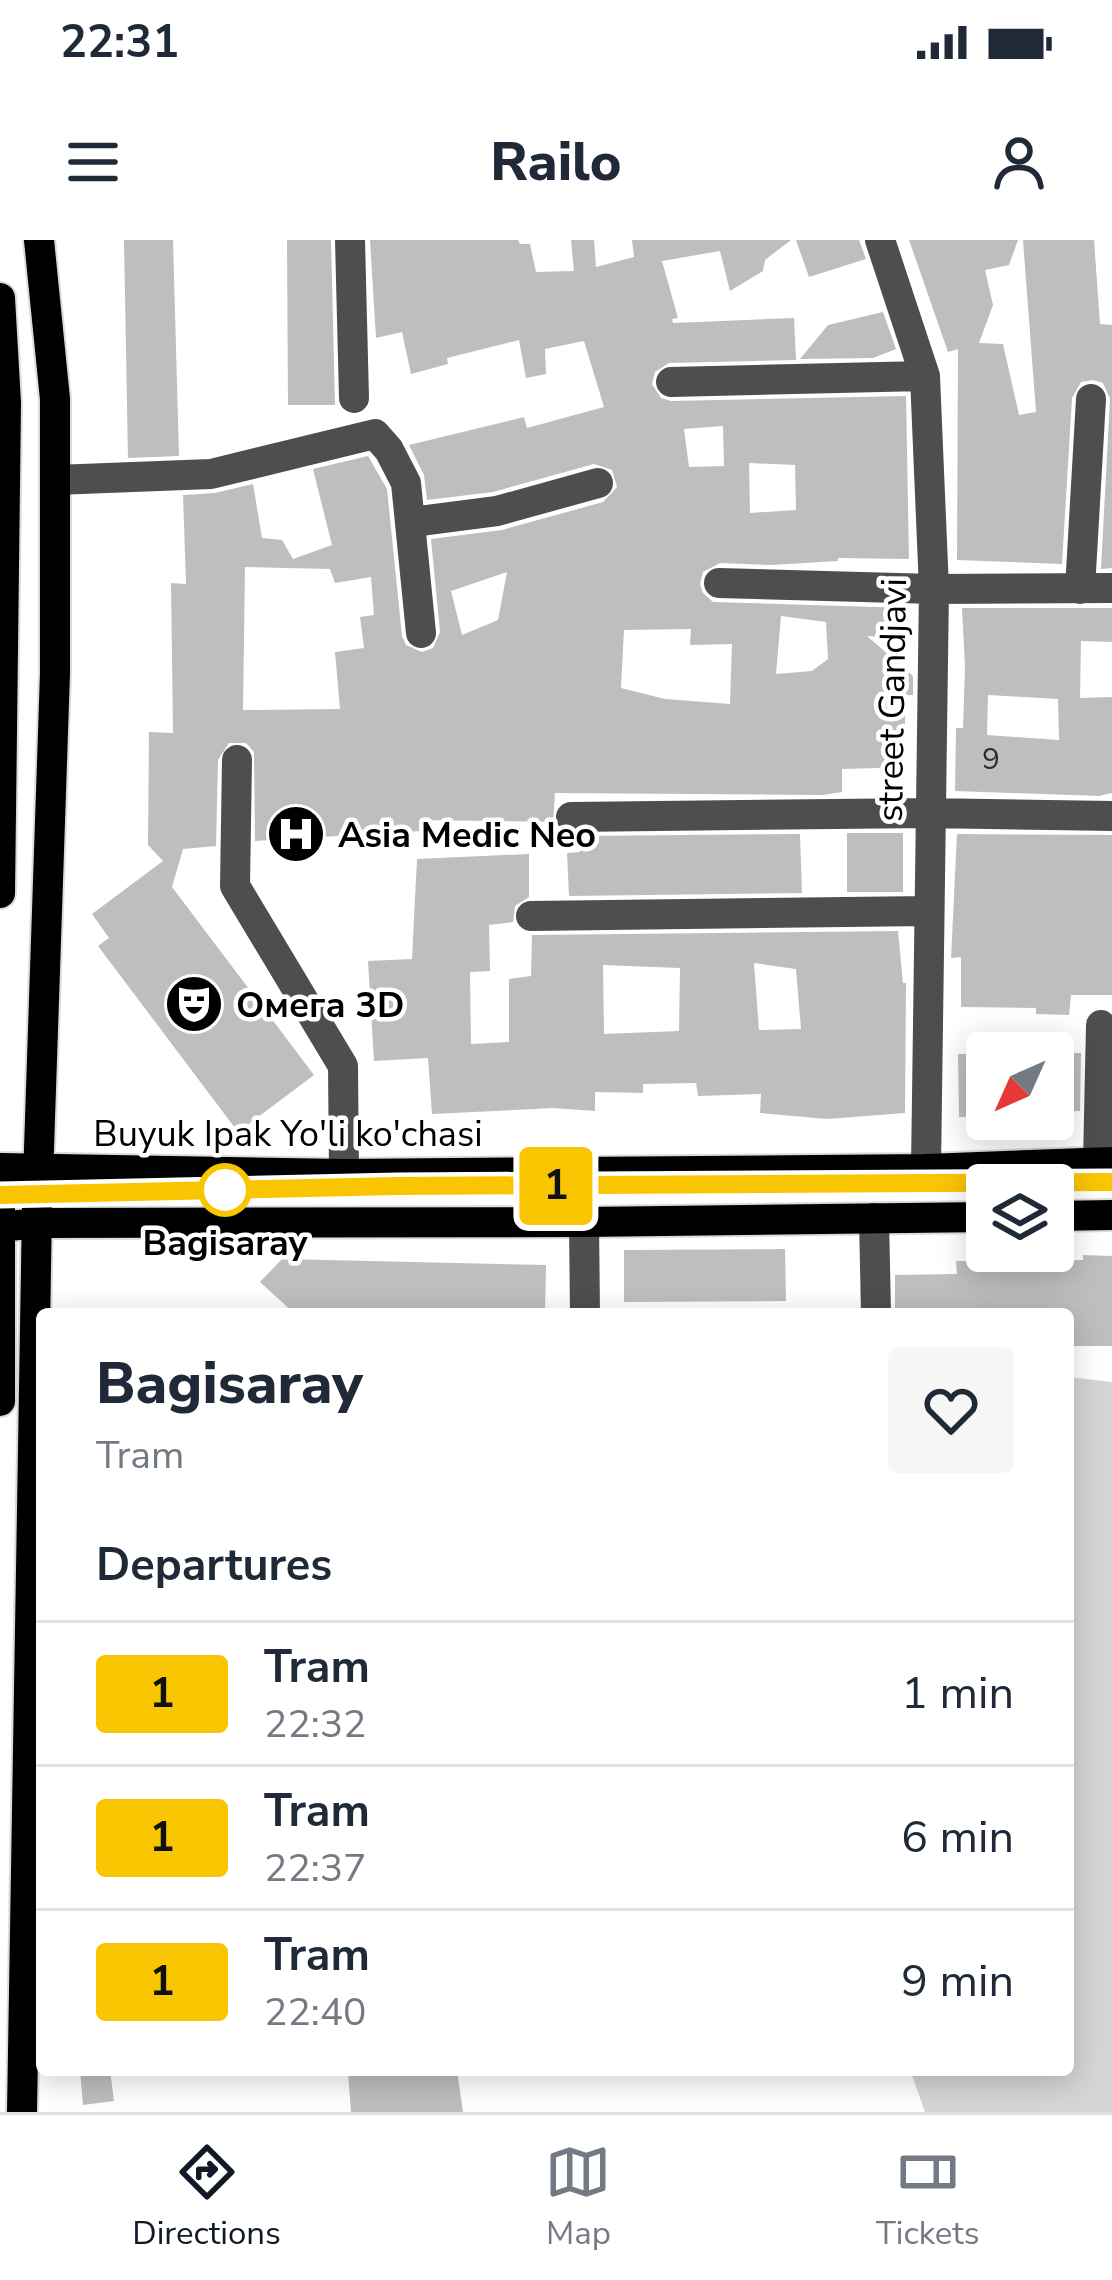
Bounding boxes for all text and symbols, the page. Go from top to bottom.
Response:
text: 22:31 [60,12,179,73]
text: Railo [490,125,622,199]
icon: menu [60,129,126,195]
icon: person [986,129,1052,195]
street label: street Gandjavi [866,578,919,822]
house number: 9 [982,739,1000,780]
hospital icon: Asia Medic Neo [265,803,327,865]
place label: Asia Medic Neo [338,811,596,860]
theatre icon: Омега 3D [163,973,225,1035]
place label: Омега 3D [236,981,404,1030]
north arrow [966,1032,1074,1140]
map controls [966,1032,1074,1272]
street label: Buyuk Ipak Yo'li ko'chasi [93,1110,483,1159]
line badge: 1 [517,1147,595,1225]
text: 1 [543,1157,569,1214]
button: layers [966,1164,1074,1272]
marker: Bagisaray [200,1165,250,1215]
place label: Bagisaray [142,1219,309,1268]
text: Bagisaray [96,1345,363,1423]
button: heart [888,1347,1014,1473]
text: Tram [96,1429,184,1482]
text: Departures [96,1535,332,1596]
text: Tram [264,1637,370,1698]
text: 1 min [901,1663,1014,1724]
text: 1 [149,1665,175,1722]
text: 22:32 [264,1698,367,1751]
text: Tram [264,1781,370,1842]
text: 6 min [901,1807,1014,1868]
text: 1 [149,1809,175,1866]
text: 22:37 [264,1842,367,1895]
text: Tram [264,1925,370,1986]
text: 9 min [901,1951,1014,2012]
text: 1 [149,1953,175,2010]
text: 22:40 [264,1986,367,2039]
tab: Directions [132,2139,281,2256]
tab: Map [545,2139,611,2256]
tab: Tickets [876,2139,980,2256]

